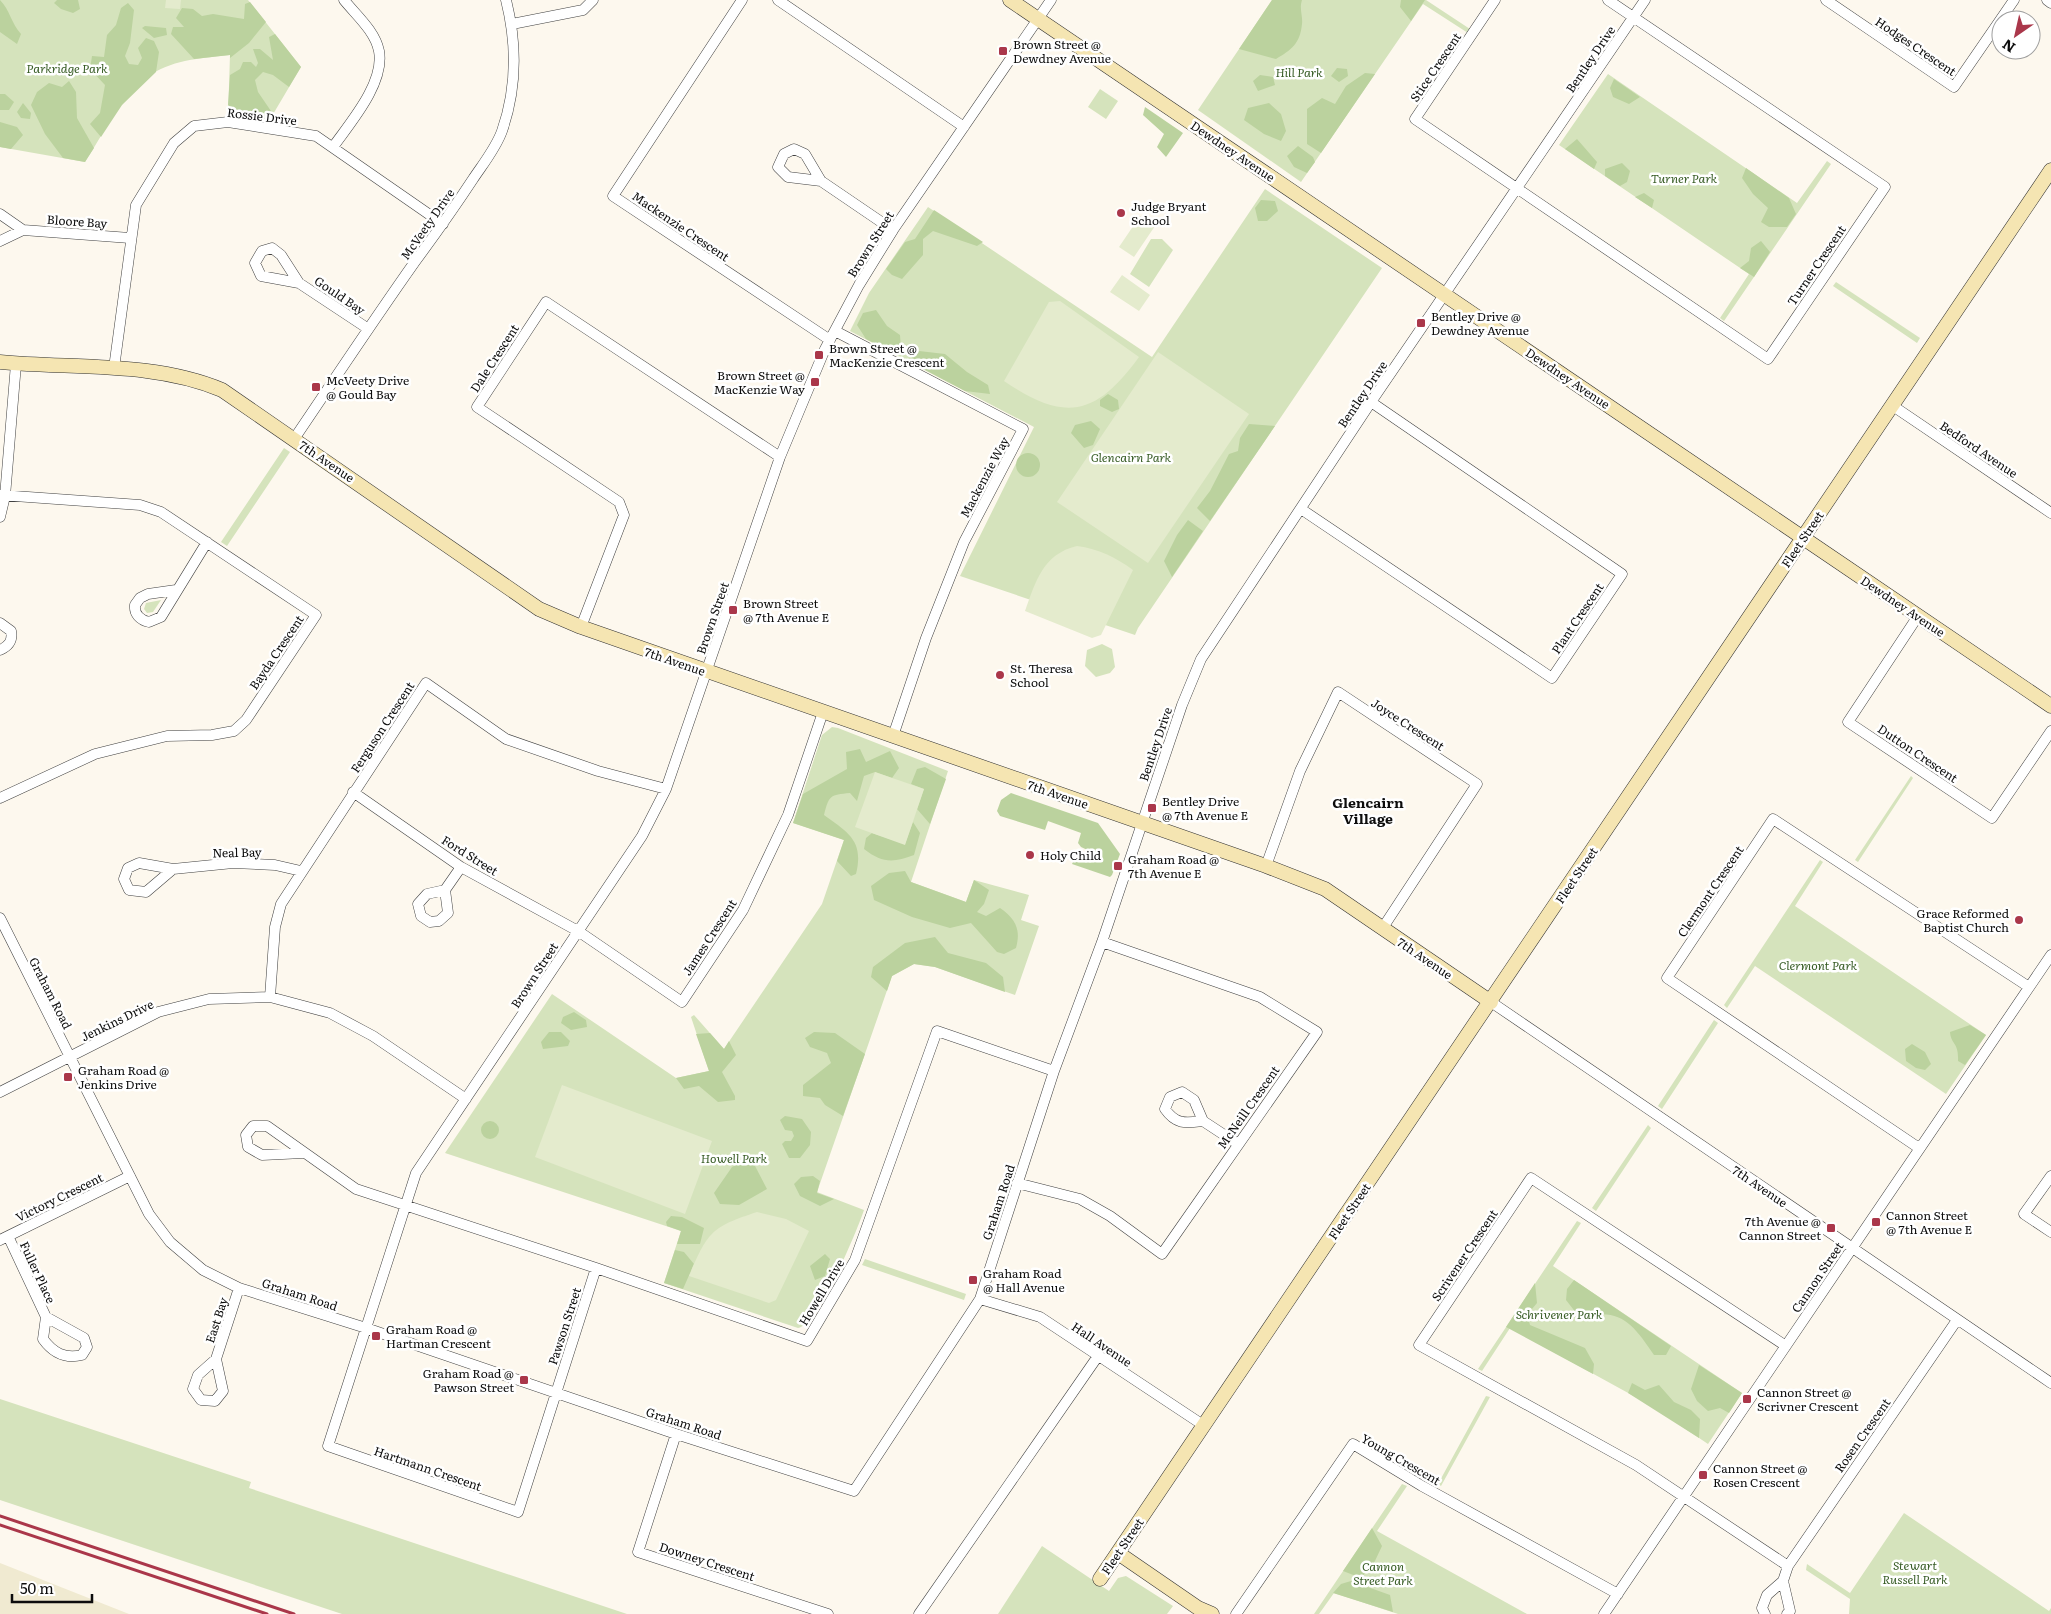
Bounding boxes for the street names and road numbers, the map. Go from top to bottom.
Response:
street label: Hodges Crescent [1872,12,1960,80]
street label: Bentley Drive [1561,22,1619,96]
street label: Stice Crescent [1405,29,1465,105]
street label: Rossie Drive [226,103,298,129]
street label: Dewdney Avenue [1187,116,1279,186]
street label: McVeety Drive [396,185,458,263]
street label: Mackenzie Crescent [629,187,733,265]
street label: Brown Street [842,207,898,281]
street label: Bloore Bay [46,210,108,232]
street label: Turner Crescent [1782,221,1850,309]
street label: Gould Bay [311,271,369,319]
street label: Dale Crescent [465,320,523,396]
street label: Dewdney Avenue [1522,343,1614,413]
street label: Bentley Drive [1333,357,1391,431]
street label: Bedford Avenue [1937,416,2021,482]
street label: Mackenzie Way [955,433,1013,521]
street label: 7th Avenue [296,436,358,486]
street label: Fleet Street [1776,507,1828,571]
street label: Dewdney Avenue [1857,571,1949,641]
street label: Brown Street [691,579,733,657]
street label: Plant Crescent [1547,579,1608,657]
street label: Bayda Crescent [244,611,308,693]
street label: 7th Avenue [642,642,708,680]
street label: Ferguson Crescent [346,678,418,776]
street label: Joyce Crescent [1368,694,1448,755]
street label: Bentley Drive [1134,705,1176,783]
street label: Dutton Crescent [1874,719,1962,787]
street label: 7th Avenue [1025,775,1091,813]
street label: Ford Street [438,831,502,880]
street label: Clermont Crescent [1673,841,1748,940]
street label: Neal Bay [212,843,262,861]
street label: Fleet Street [1550,843,1602,907]
street label: James Crescent [678,895,741,979]
street label: 7th Avenue [1394,933,1456,983]
street label: Brown Street [506,938,562,1012]
street label: Graham Road [25,954,77,1033]
street label: Jenkins Drive [78,995,156,1045]
street label: McNeill Crescent [1213,1062,1283,1152]
street label: Graham Road [977,1161,1019,1242]
street label: 7th Avenue [1729,1161,1791,1211]
street label: Victory Crescent [12,1168,106,1226]
street label: Fleet Street [1323,1179,1375,1243]
street label: Scrivener Crescent [1427,1205,1502,1305]
street label: Fuller Place [16,1238,60,1306]
street label: Cannon Street [1787,1238,1847,1316]
street label: Howell Drive [794,1255,848,1329]
street label: Graham Road [260,1273,341,1315]
street label: Pawson Street [543,1285,585,1367]
street label: East Bay [200,1295,232,1345]
street label: Hall Avenue [1068,1317,1136,1371]
street label: Rosen Crescent [1830,1394,1894,1476]
street label: Graham Road [644,1402,725,1444]
street label: Young Crescent [1358,1429,1444,1489]
street label: Hartmann Crescent [372,1441,484,1495]
street label: Fleet Street [1096,1514,1148,1578]
street label: Downey Crescent [657,1537,757,1585]

